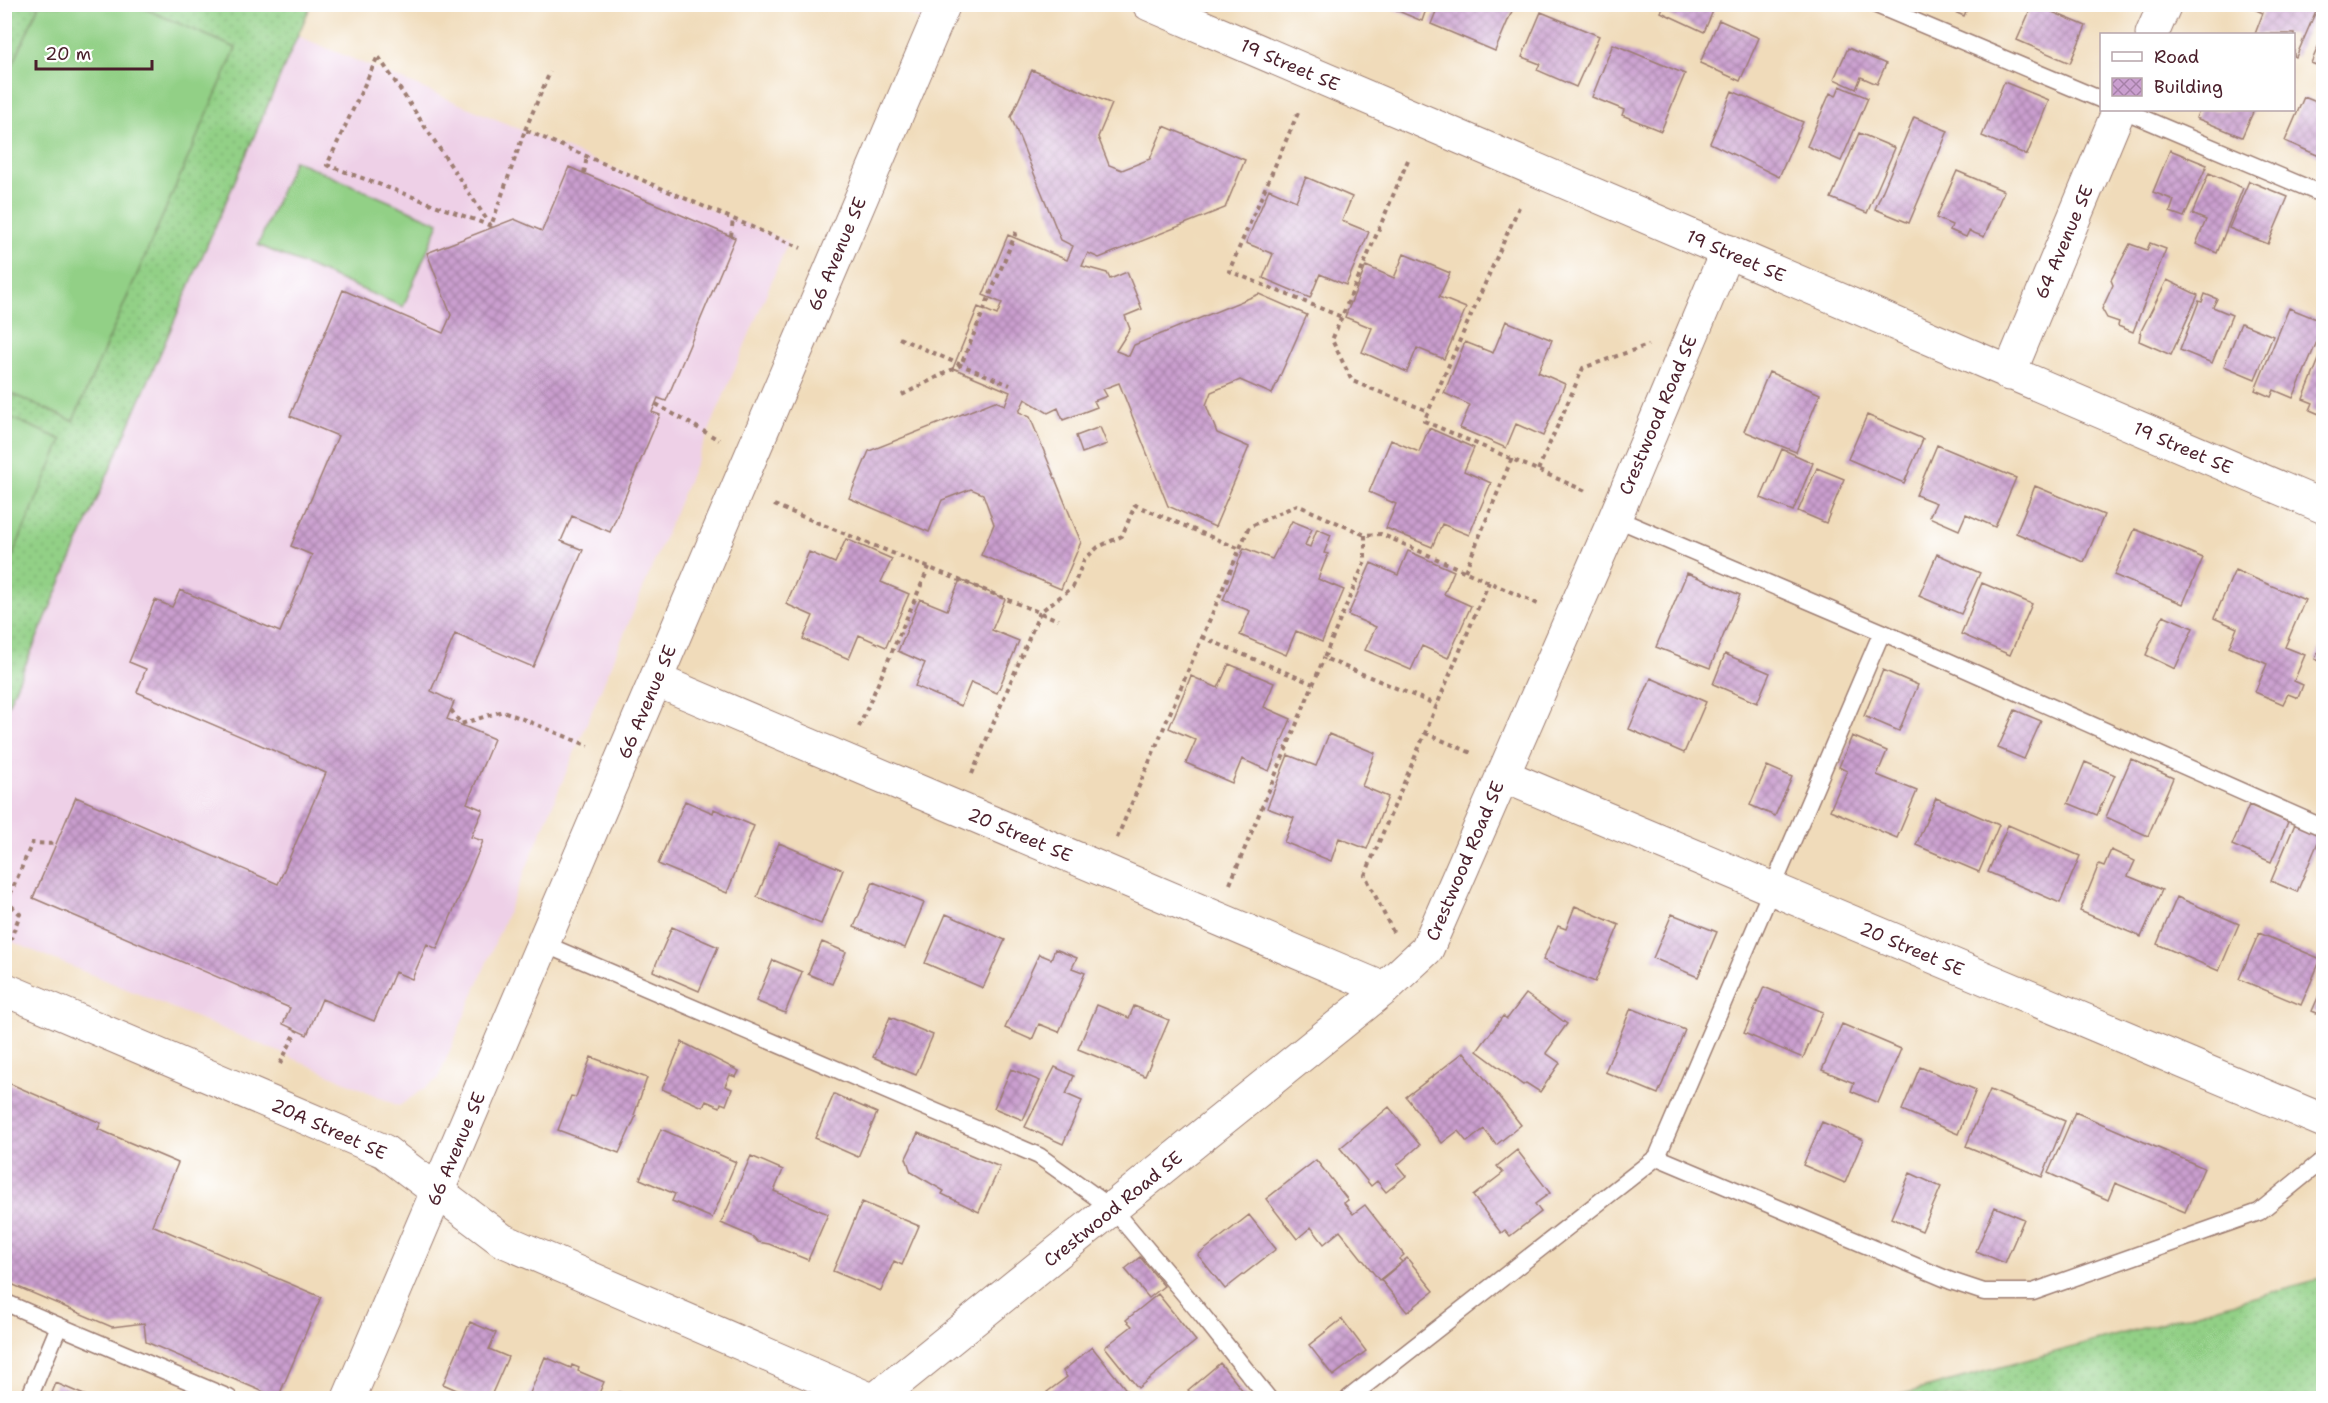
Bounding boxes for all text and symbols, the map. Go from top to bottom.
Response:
scale bar [36,33,152,71]
street label: 19 Street SE [1237,33,1343,97]
legend [2100,33,2295,111]
text: 20 m [45,42,91,66]
text: Road [2154,45,2199,69]
text: Building [2154,75,2223,99]
street label: 64 Avenue SE [2029,181,2099,303]
street label: 66 Avenue SE [802,193,872,315]
street label: 19 Street SE [1683,224,1789,288]
street label: Crestwood Road SE [1613,331,1703,499]
street label: 19 Street SE [2130,416,2236,480]
street label: 66 Avenue SE [612,641,682,763]
street label: Crestwood Road SE [1420,777,1510,945]
street label: 20 Street SE [964,802,1076,868]
street label: 20 Street SE [1856,916,1968,982]
street label: 66 Avenue SE [421,1088,491,1210]
street label: 20A Street SE [267,1093,391,1165]
street label: Crestwood Road SE [1039,1146,1187,1272]

